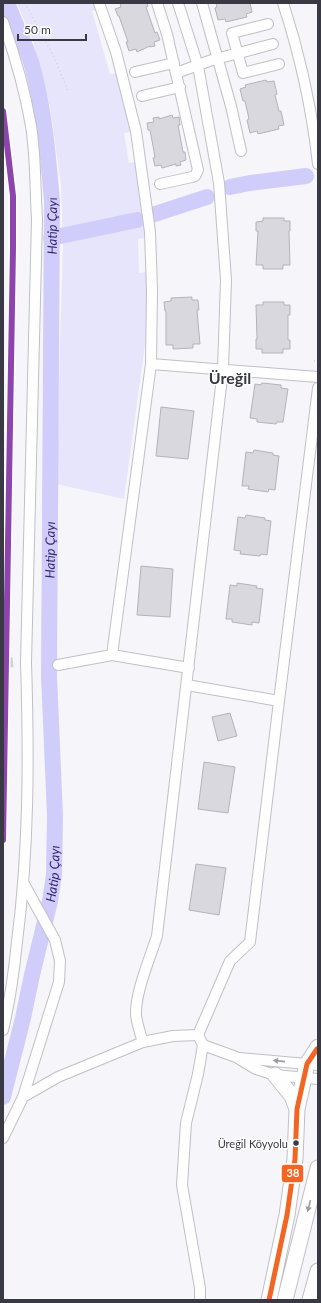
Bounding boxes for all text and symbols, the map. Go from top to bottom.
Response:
scale bar [18,16,86,42]
text: 50 m [24,22,51,37]
water label: Hatip Çayı [44,197,60,255]
district label: Üreğil [209,368,251,387]
water label: Hatip Çayı [42,521,58,579]
water label: Hatip Çayı [42,845,63,903]
one-way arrow [273,1057,285,1064]
place label: Üreğil Köyyolu [218,1137,288,1150]
marker: Üreğil Köyyolu [291,1138,301,1148]
line badge: 38 [281,1164,304,1183]
text: 38 [287,1166,299,1179]
one-way arrow [305,1200,311,1212]

